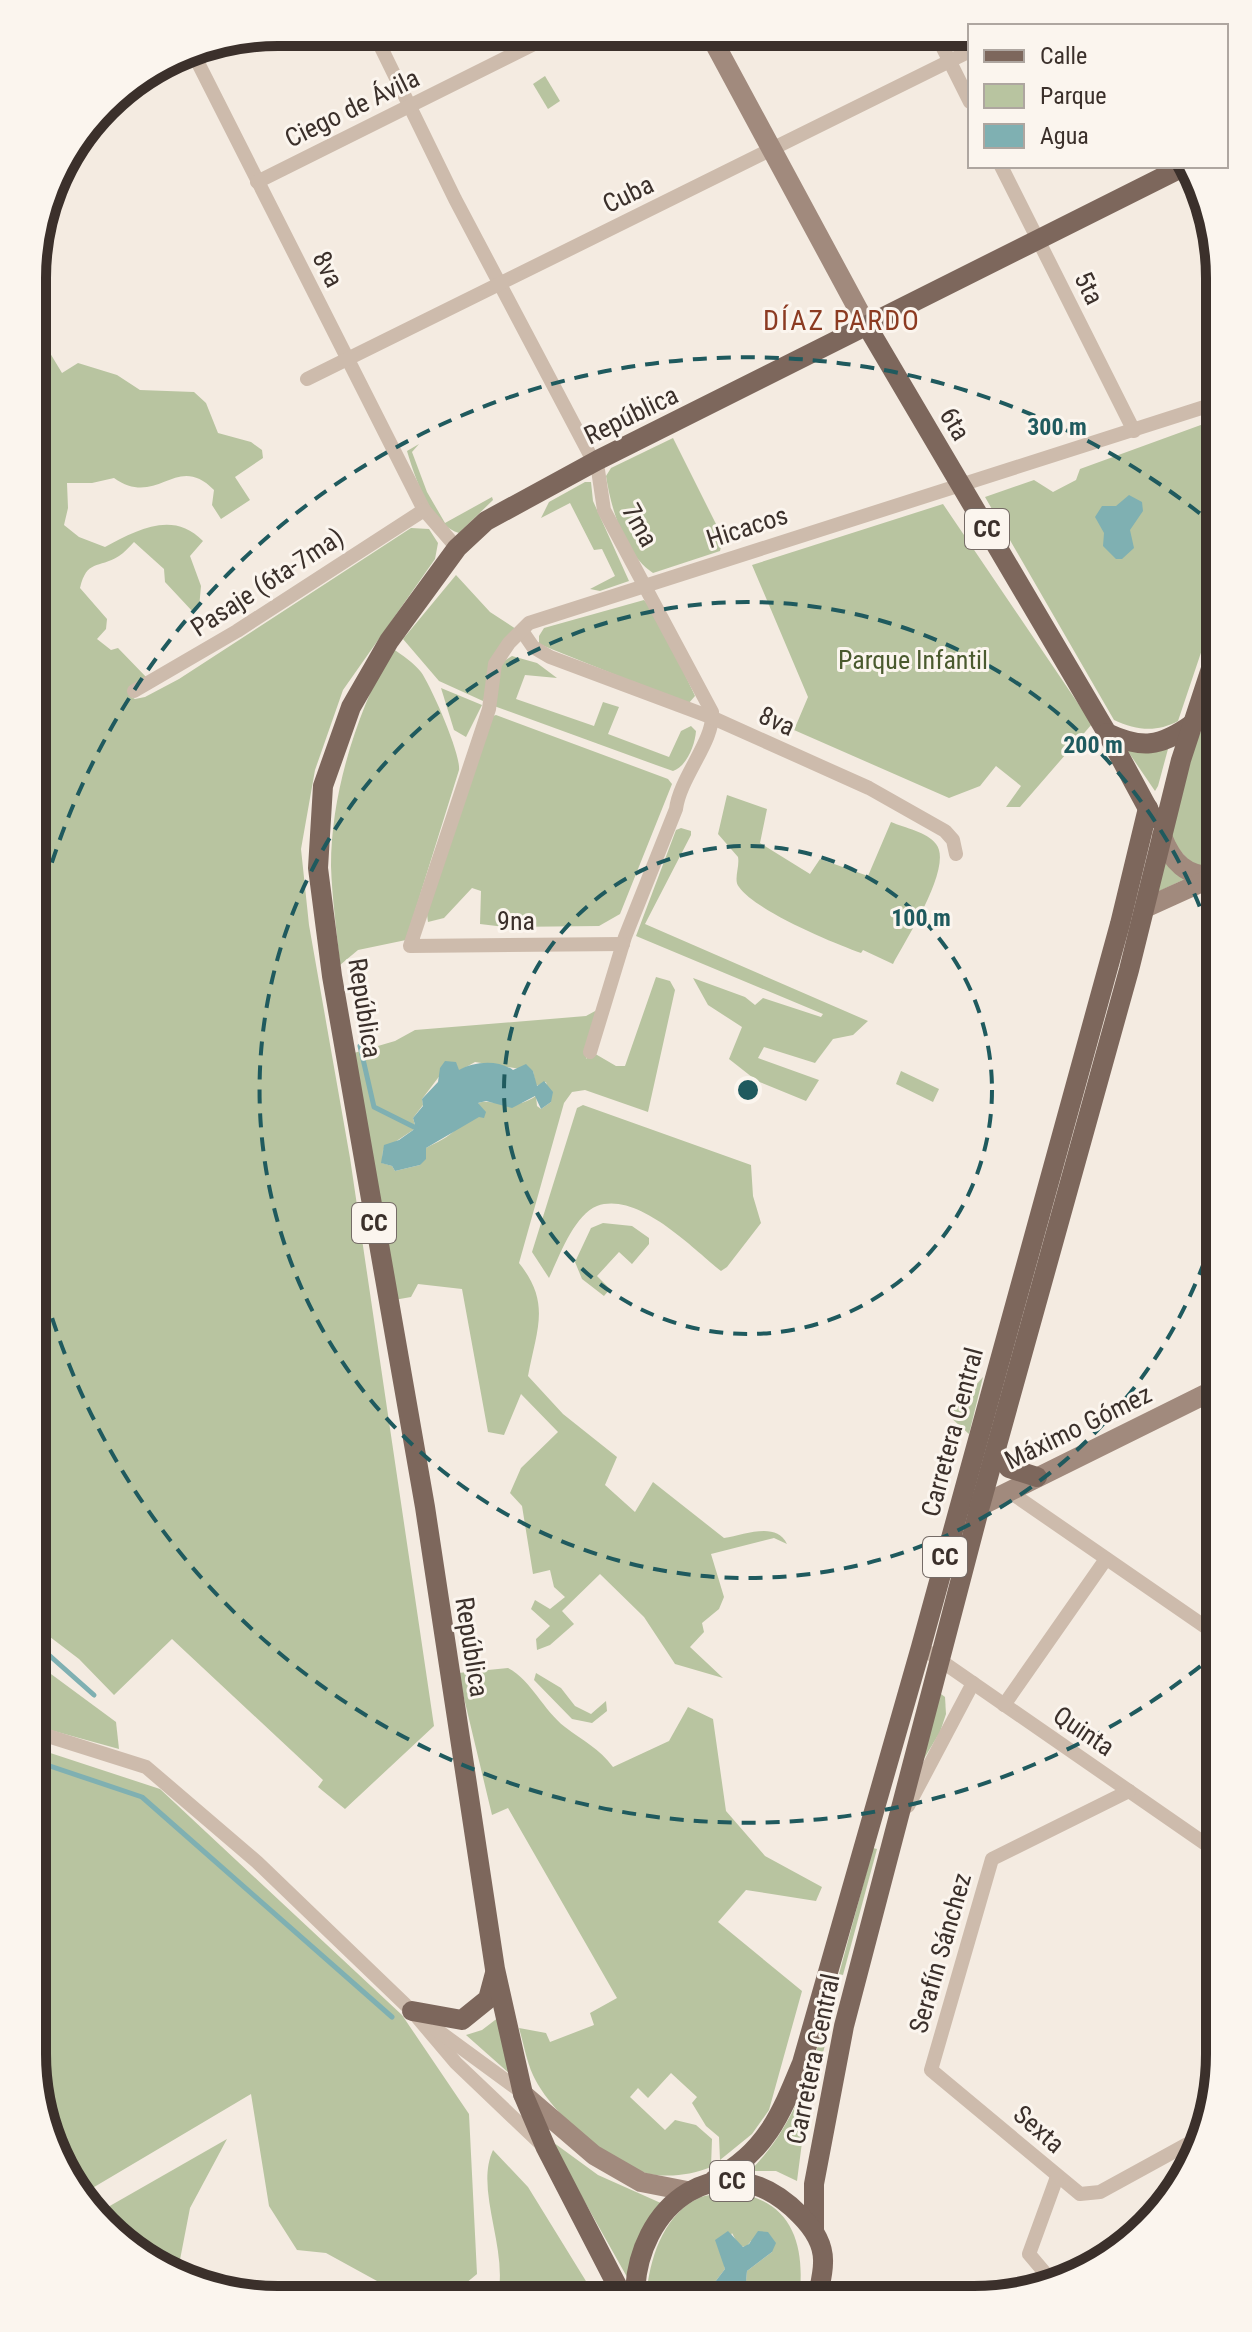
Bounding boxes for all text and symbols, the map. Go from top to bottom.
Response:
legend [968,24,1228,168]
text: Calle [1040,42,1087,70]
street label: Ciego de Ávila [280,63,424,153]
text: Parque [1040,82,1107,110]
text: Agua [1040,122,1089,150]
street label: Cuba [598,169,658,219]
street label: 8va [306,246,350,292]
street label: 5ta [1068,267,1110,309]
district label: DÍAZ PARDO [763,304,921,337]
street label: República [579,379,683,451]
street label: 6ta [934,402,976,446]
text: 300 m [1027,413,1087,441]
street label: 7ma [616,498,664,552]
street label: Hicacos [703,500,791,554]
road number: CC [965,509,1009,549]
street label: Pasaje (6ta-7ma) [185,522,349,642]
park label: Parque Infantil [838,645,988,675]
street label: 8va [754,700,800,742]
text: 200 m [1063,731,1123,759]
text: 100 m [891,904,951,932]
street label: 9na [497,906,535,936]
street label: República [342,956,388,1060]
centre of rings [734,1076,762,1104]
road number: CC [352,1203,396,1243]
street label: Carretera Central [915,1344,989,1520]
street label: Máximo Gómez [1000,1379,1156,1475]
road number: CC [923,1537,967,1577]
street label: República [449,1595,495,1699]
street label: Quinta [1048,1700,1120,1762]
street label: Serafín Sánchez [903,1869,977,2037]
street label: Carretera Central [780,1971,846,2147]
street label: Sexta [1008,2099,1070,2159]
road number: CC [710,2161,754,2201]

